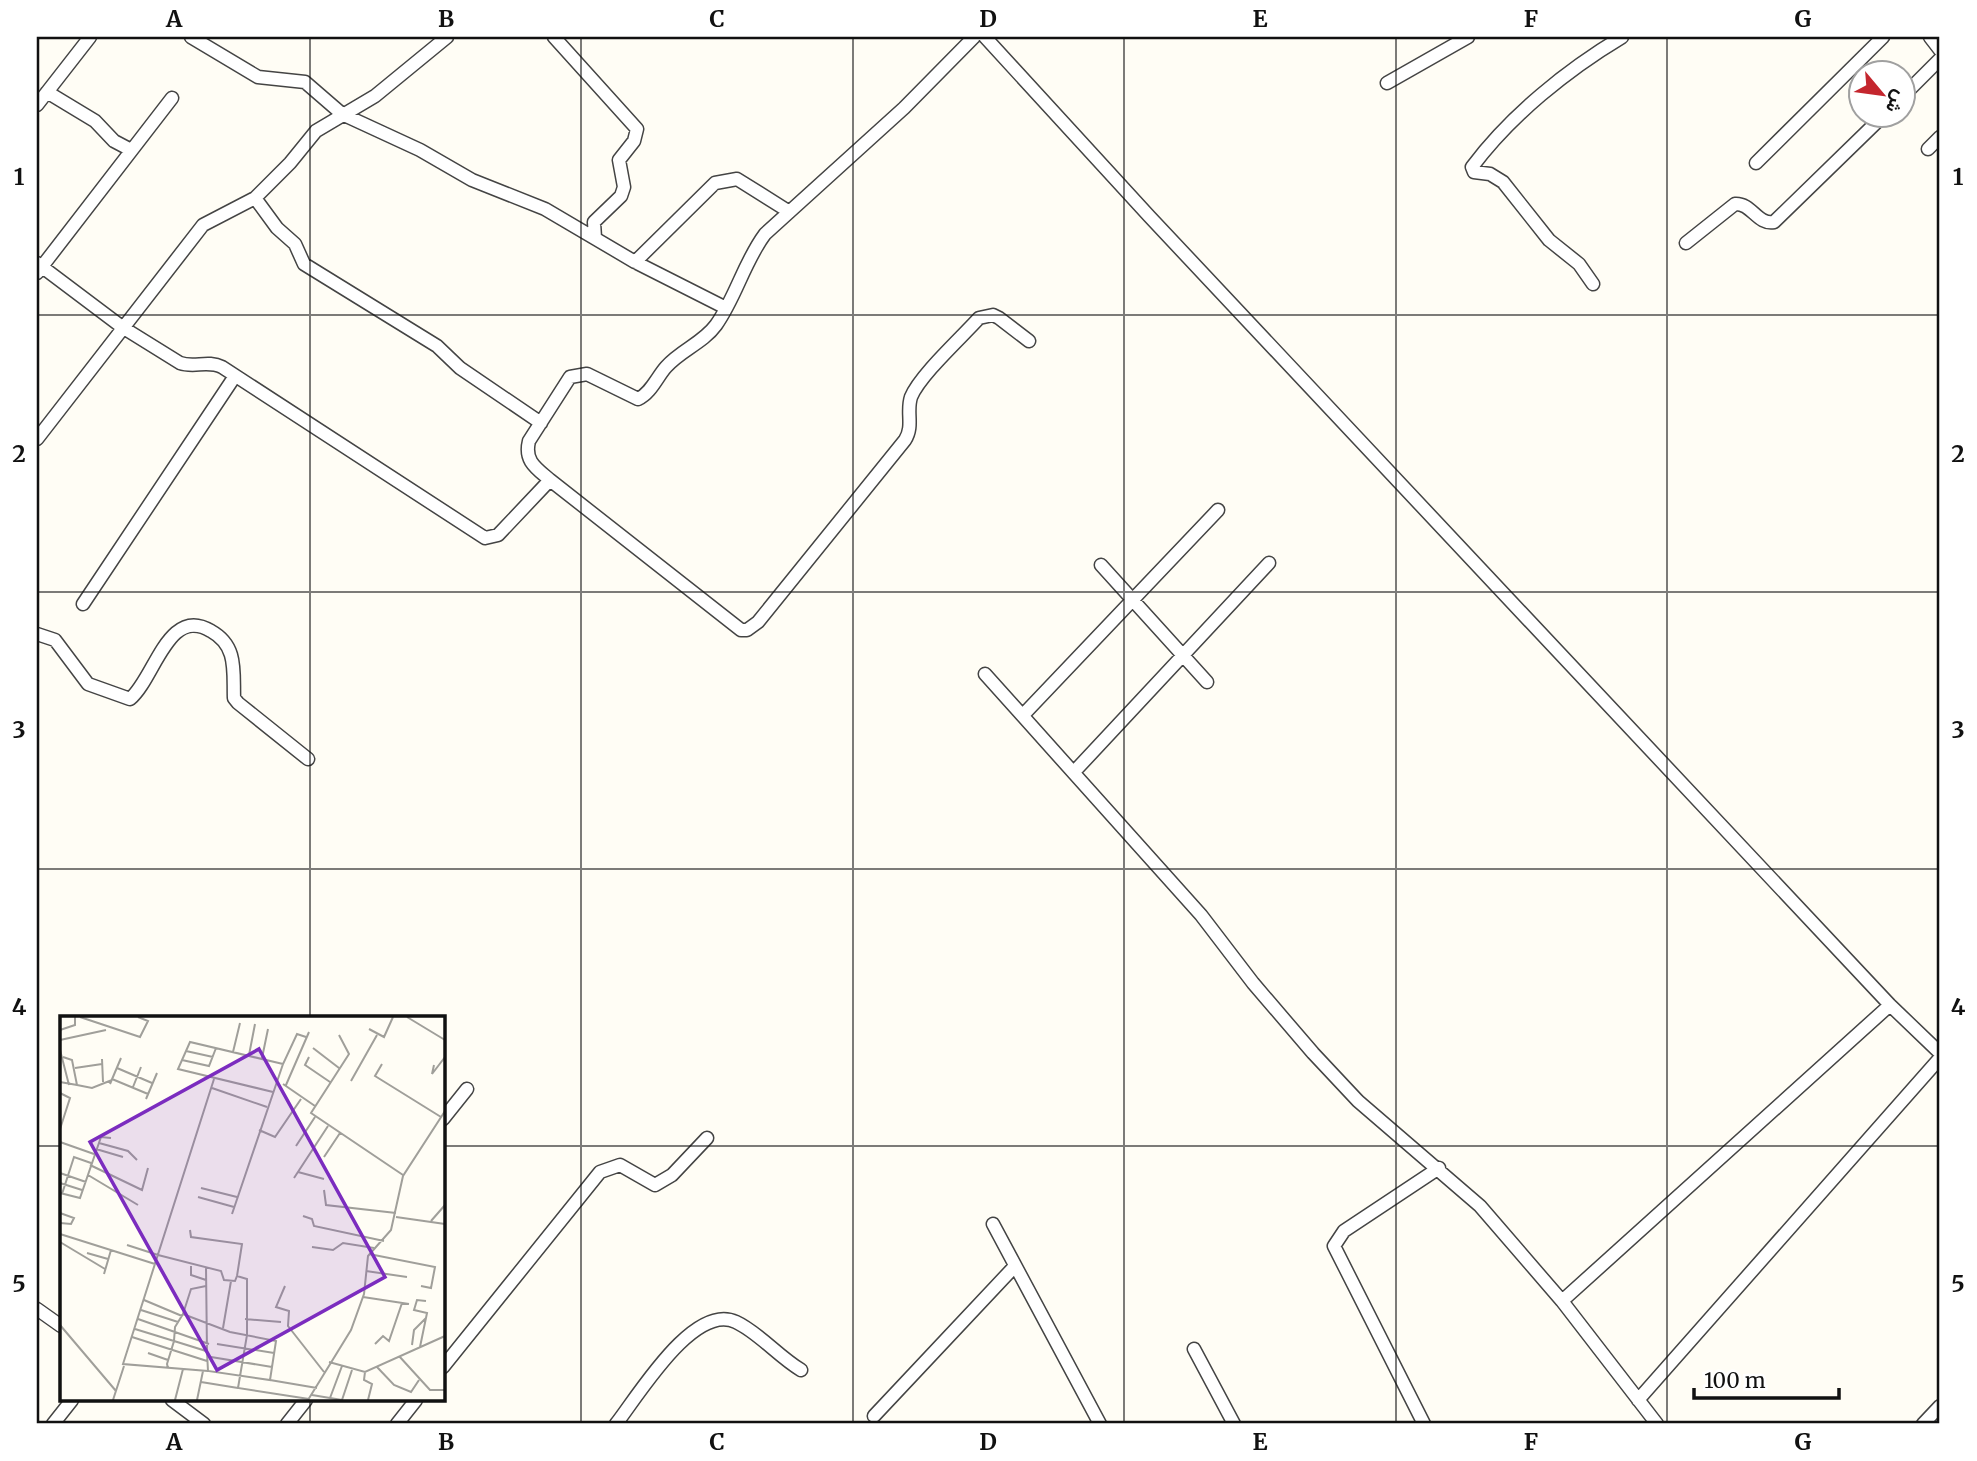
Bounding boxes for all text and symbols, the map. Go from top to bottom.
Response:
text: A [165,4,183,33]
text: B [438,4,454,33]
text: C [709,4,725,33]
text: D [979,4,997,33]
text: E [1252,4,1268,33]
text: F [1524,4,1538,33]
text: G [1795,4,1812,33]
north arrow [1848,60,1918,130]
text: ش [1881,86,1913,118]
text: 1 [14,162,25,191]
text: 1 [1953,162,1964,191]
text: 2 [12,439,26,468]
text: 2 [1951,439,1965,468]
text: 3 [12,715,26,744]
text: 3 [1951,715,1965,744]
text: 4 [12,992,27,1021]
text: 4 [1951,992,1966,1021]
inset map [60,1016,444,1402]
text: 5 [12,1269,26,1298]
text: 5 [1951,1269,1965,1298]
scale bar [1694,1356,1839,1400]
text: 100 m [1704,1367,1766,1394]
text: A [165,1427,183,1456]
text: B [438,1427,454,1456]
text: C [709,1427,725,1456]
text: D [979,1427,997,1456]
text: E [1252,1427,1268,1456]
text: F [1524,1427,1538,1456]
text: G [1795,1427,1812,1456]

